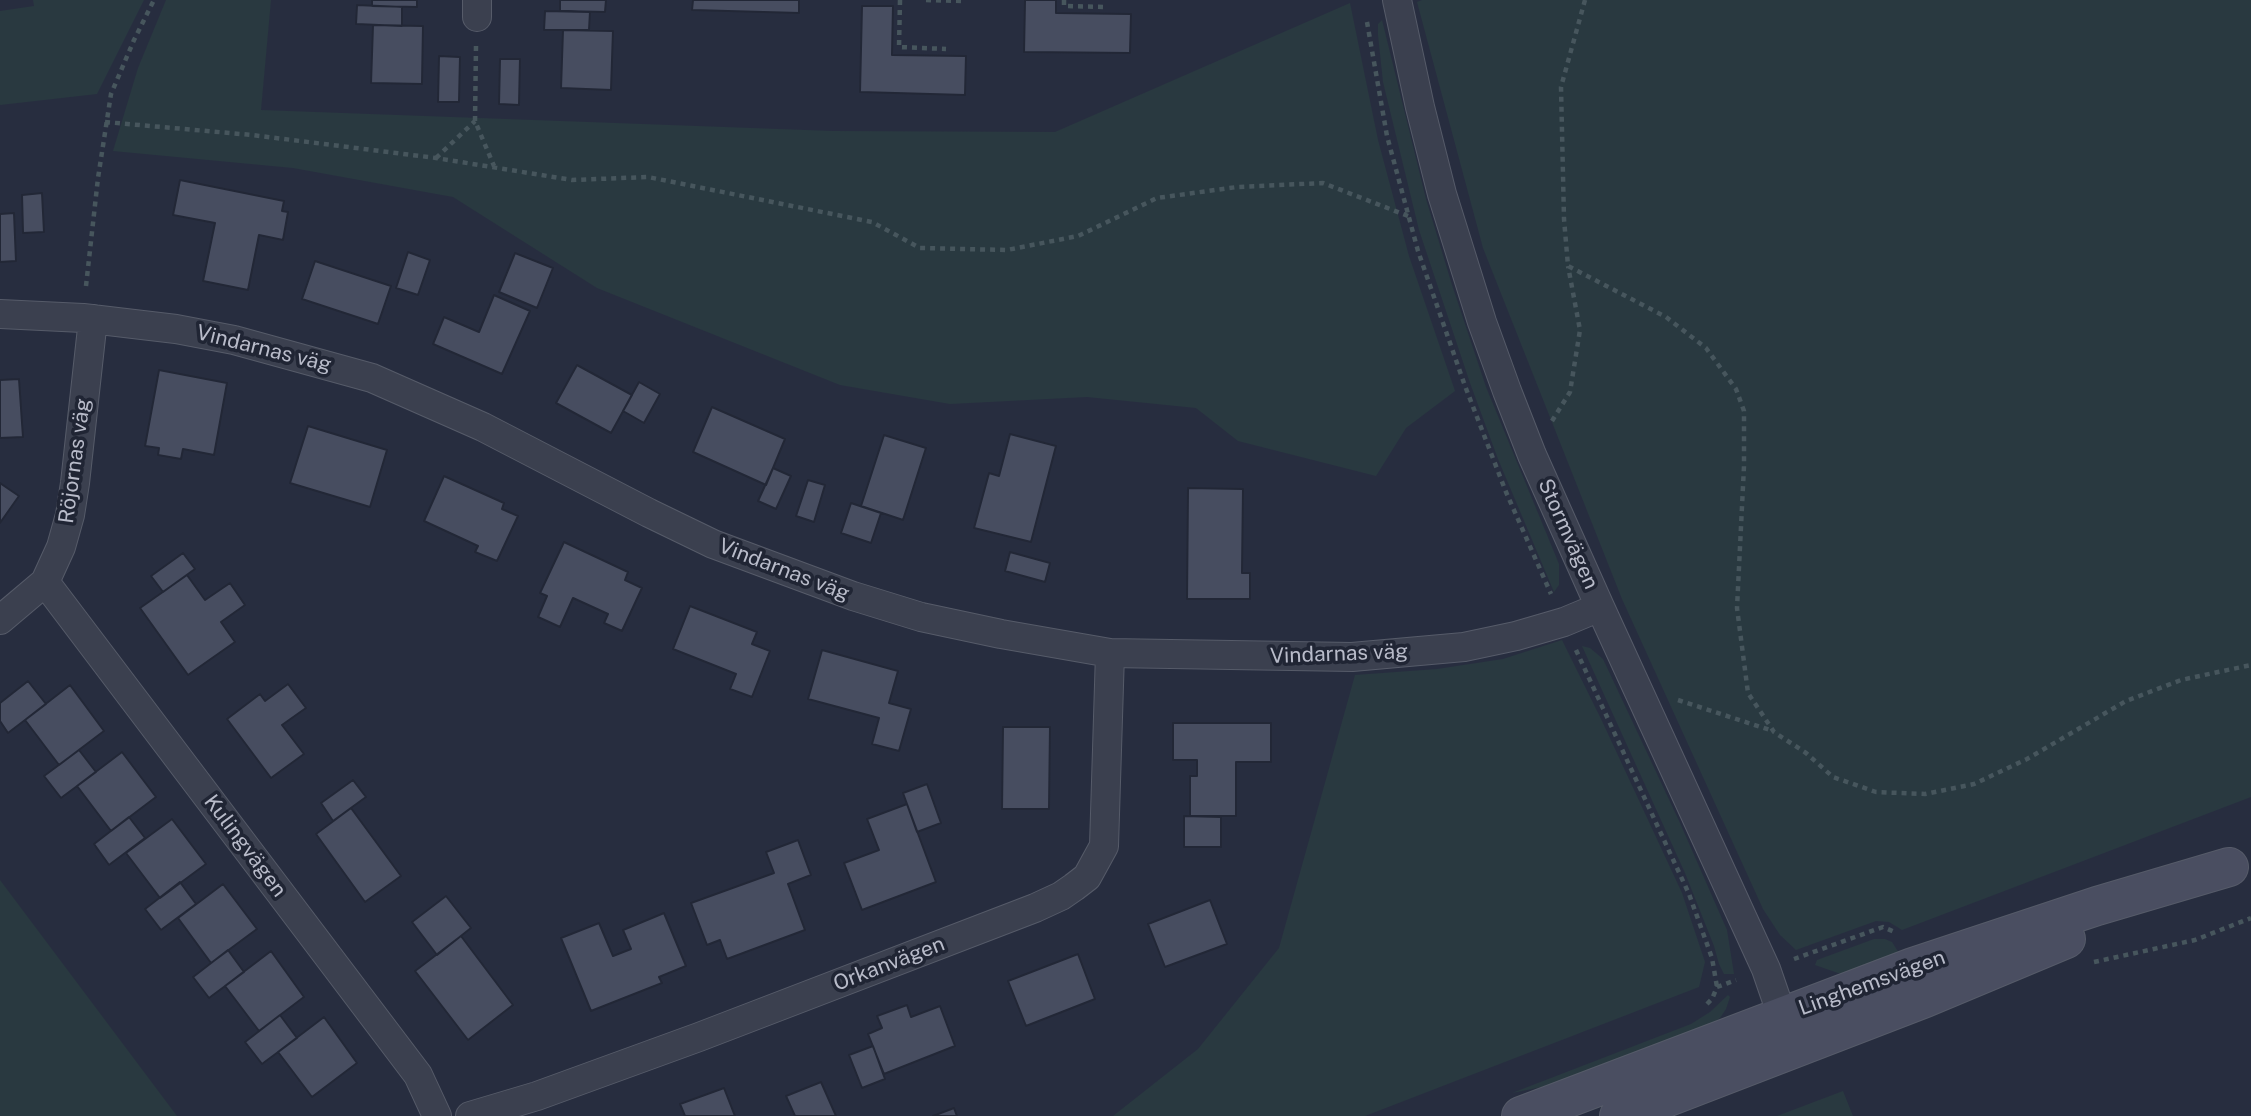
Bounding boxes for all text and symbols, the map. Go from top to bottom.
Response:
street label: Vindarnas väg [194,320,334,378]
street label: Röjornas väg [54,397,96,525]
street label: Stormvägen [1532,475,1604,593]
street label: Vindarnas väg [715,533,853,607]
street label: Vindarnas väg [1269,639,1409,669]
street label: Kulingvägen [198,790,292,902]
street label: Orkanvägen [830,931,948,997]
street label: Linghemsvägen [1795,945,1949,1021]

